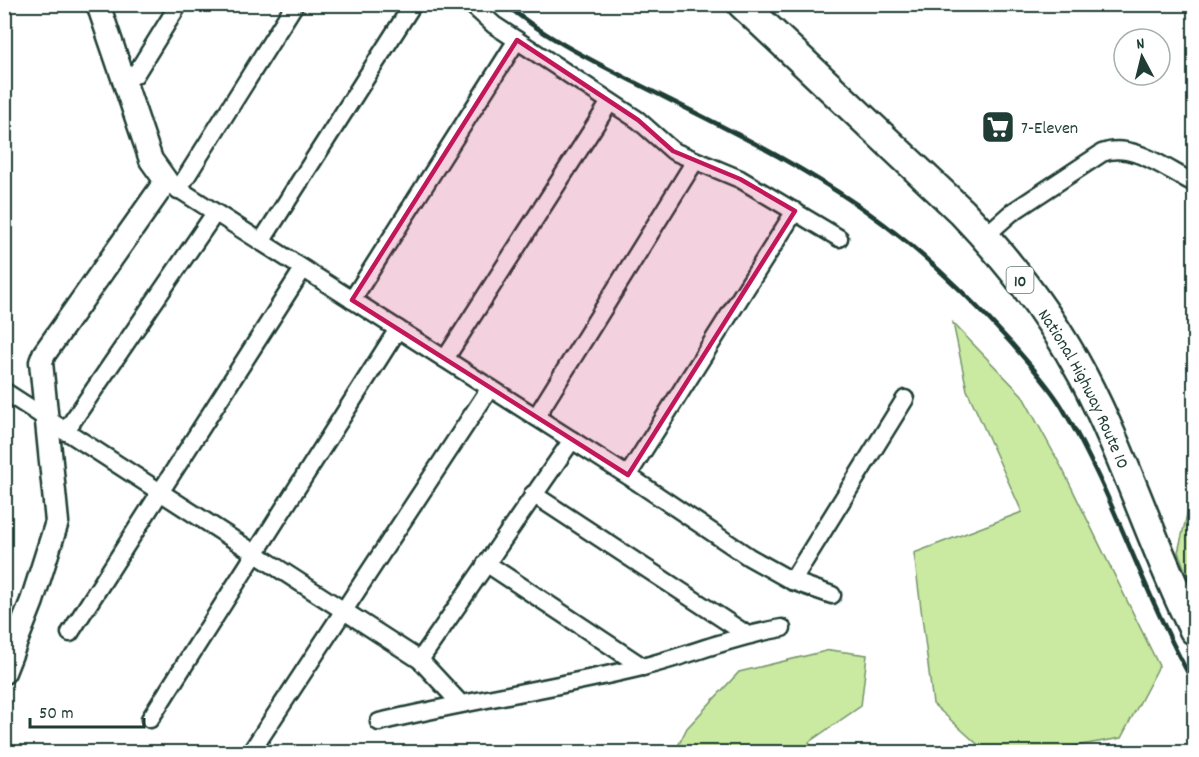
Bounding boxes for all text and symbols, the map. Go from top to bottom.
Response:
north arrow [1112,27,1172,87]
text: N [1135,33,1146,56]
supermarket icon: 7-Eleven [980,109,1016,145]
place label: 7-Eleven [1021,117,1078,142]
road number: 10 [1006,267,1034,293]
street label: National Highway Route 10 [1030,305,1134,473]
scale bar [30,691,144,729]
text: 50 m [39,702,74,727]

